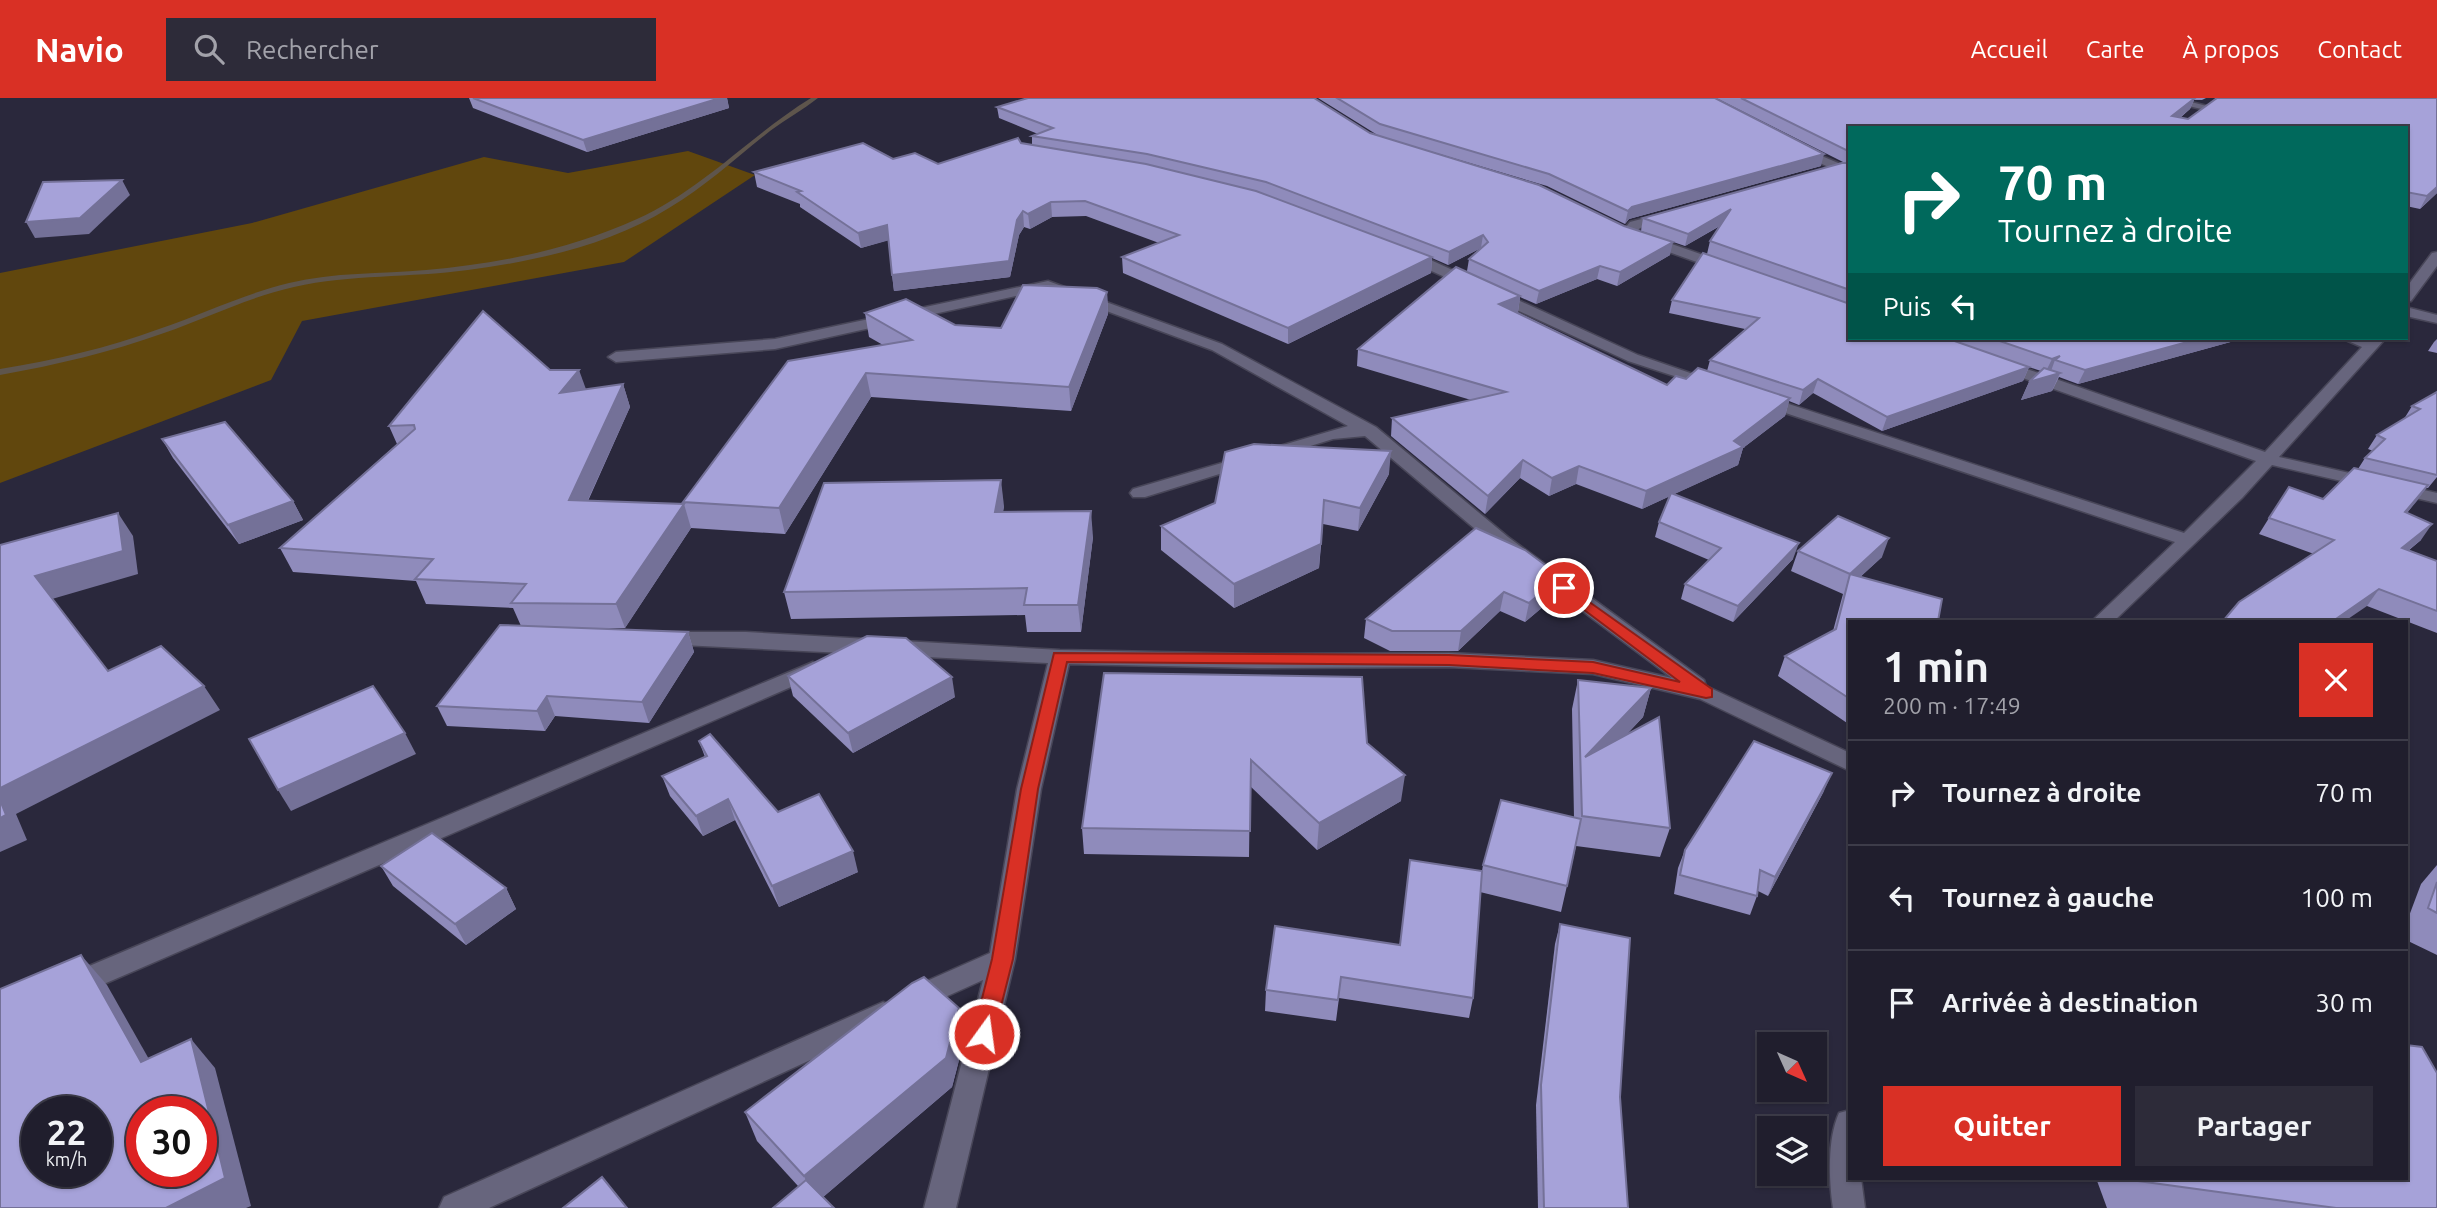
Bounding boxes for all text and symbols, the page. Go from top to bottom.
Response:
search box [166,18,656,81]
icon: search [190,30,228,68]
text: Navio [35,31,124,68]
text: Rechercher [246,35,379,64]
text: Accueil [1971,36,2048,63]
text: Carte [2086,36,2145,63]
text: À propos [2183,36,2279,63]
text: Contact [2317,36,2402,63]
icon: right [1883,154,1974,245]
text: 70 m [1998,154,2107,209]
text: Tournez à droite [1998,212,2233,248]
icon: left [1945,287,1983,325]
text: Puis [1883,292,1931,321]
pin [1534,558,1594,618]
icon: arrive [1545,569,1583,607]
text: 1 min [1883,643,1989,690]
button: close [2299,643,2373,717]
text: 200 m · 17:49 [1883,693,2021,718]
icon: right [1883,774,1921,812]
text: Tournez à droite [1942,778,2141,807]
text: 70 m [2315,778,2373,807]
icon: left [1883,879,1921,917]
text: Tournez à gauche [1942,883,2154,912]
text: 100 m [2301,883,2373,912]
icon: arrive [1883,984,1921,1022]
text: Arrivée à destination [1942,988,2198,1017]
text: 30 m [2315,988,2373,1017]
position arrow [947,997,1021,1071]
north arrow [1757,1032,1827,1102]
map controls [1757,1032,1827,1186]
button: Quitter [1883,1086,2121,1166]
button: Partager [2135,1086,2373,1166]
speed limit sign: 30 [126,1096,217,1187]
text: 22 [47,1112,86,1152]
button: layers [1757,1116,1827,1186]
text: km/h [46,1149,87,1169]

